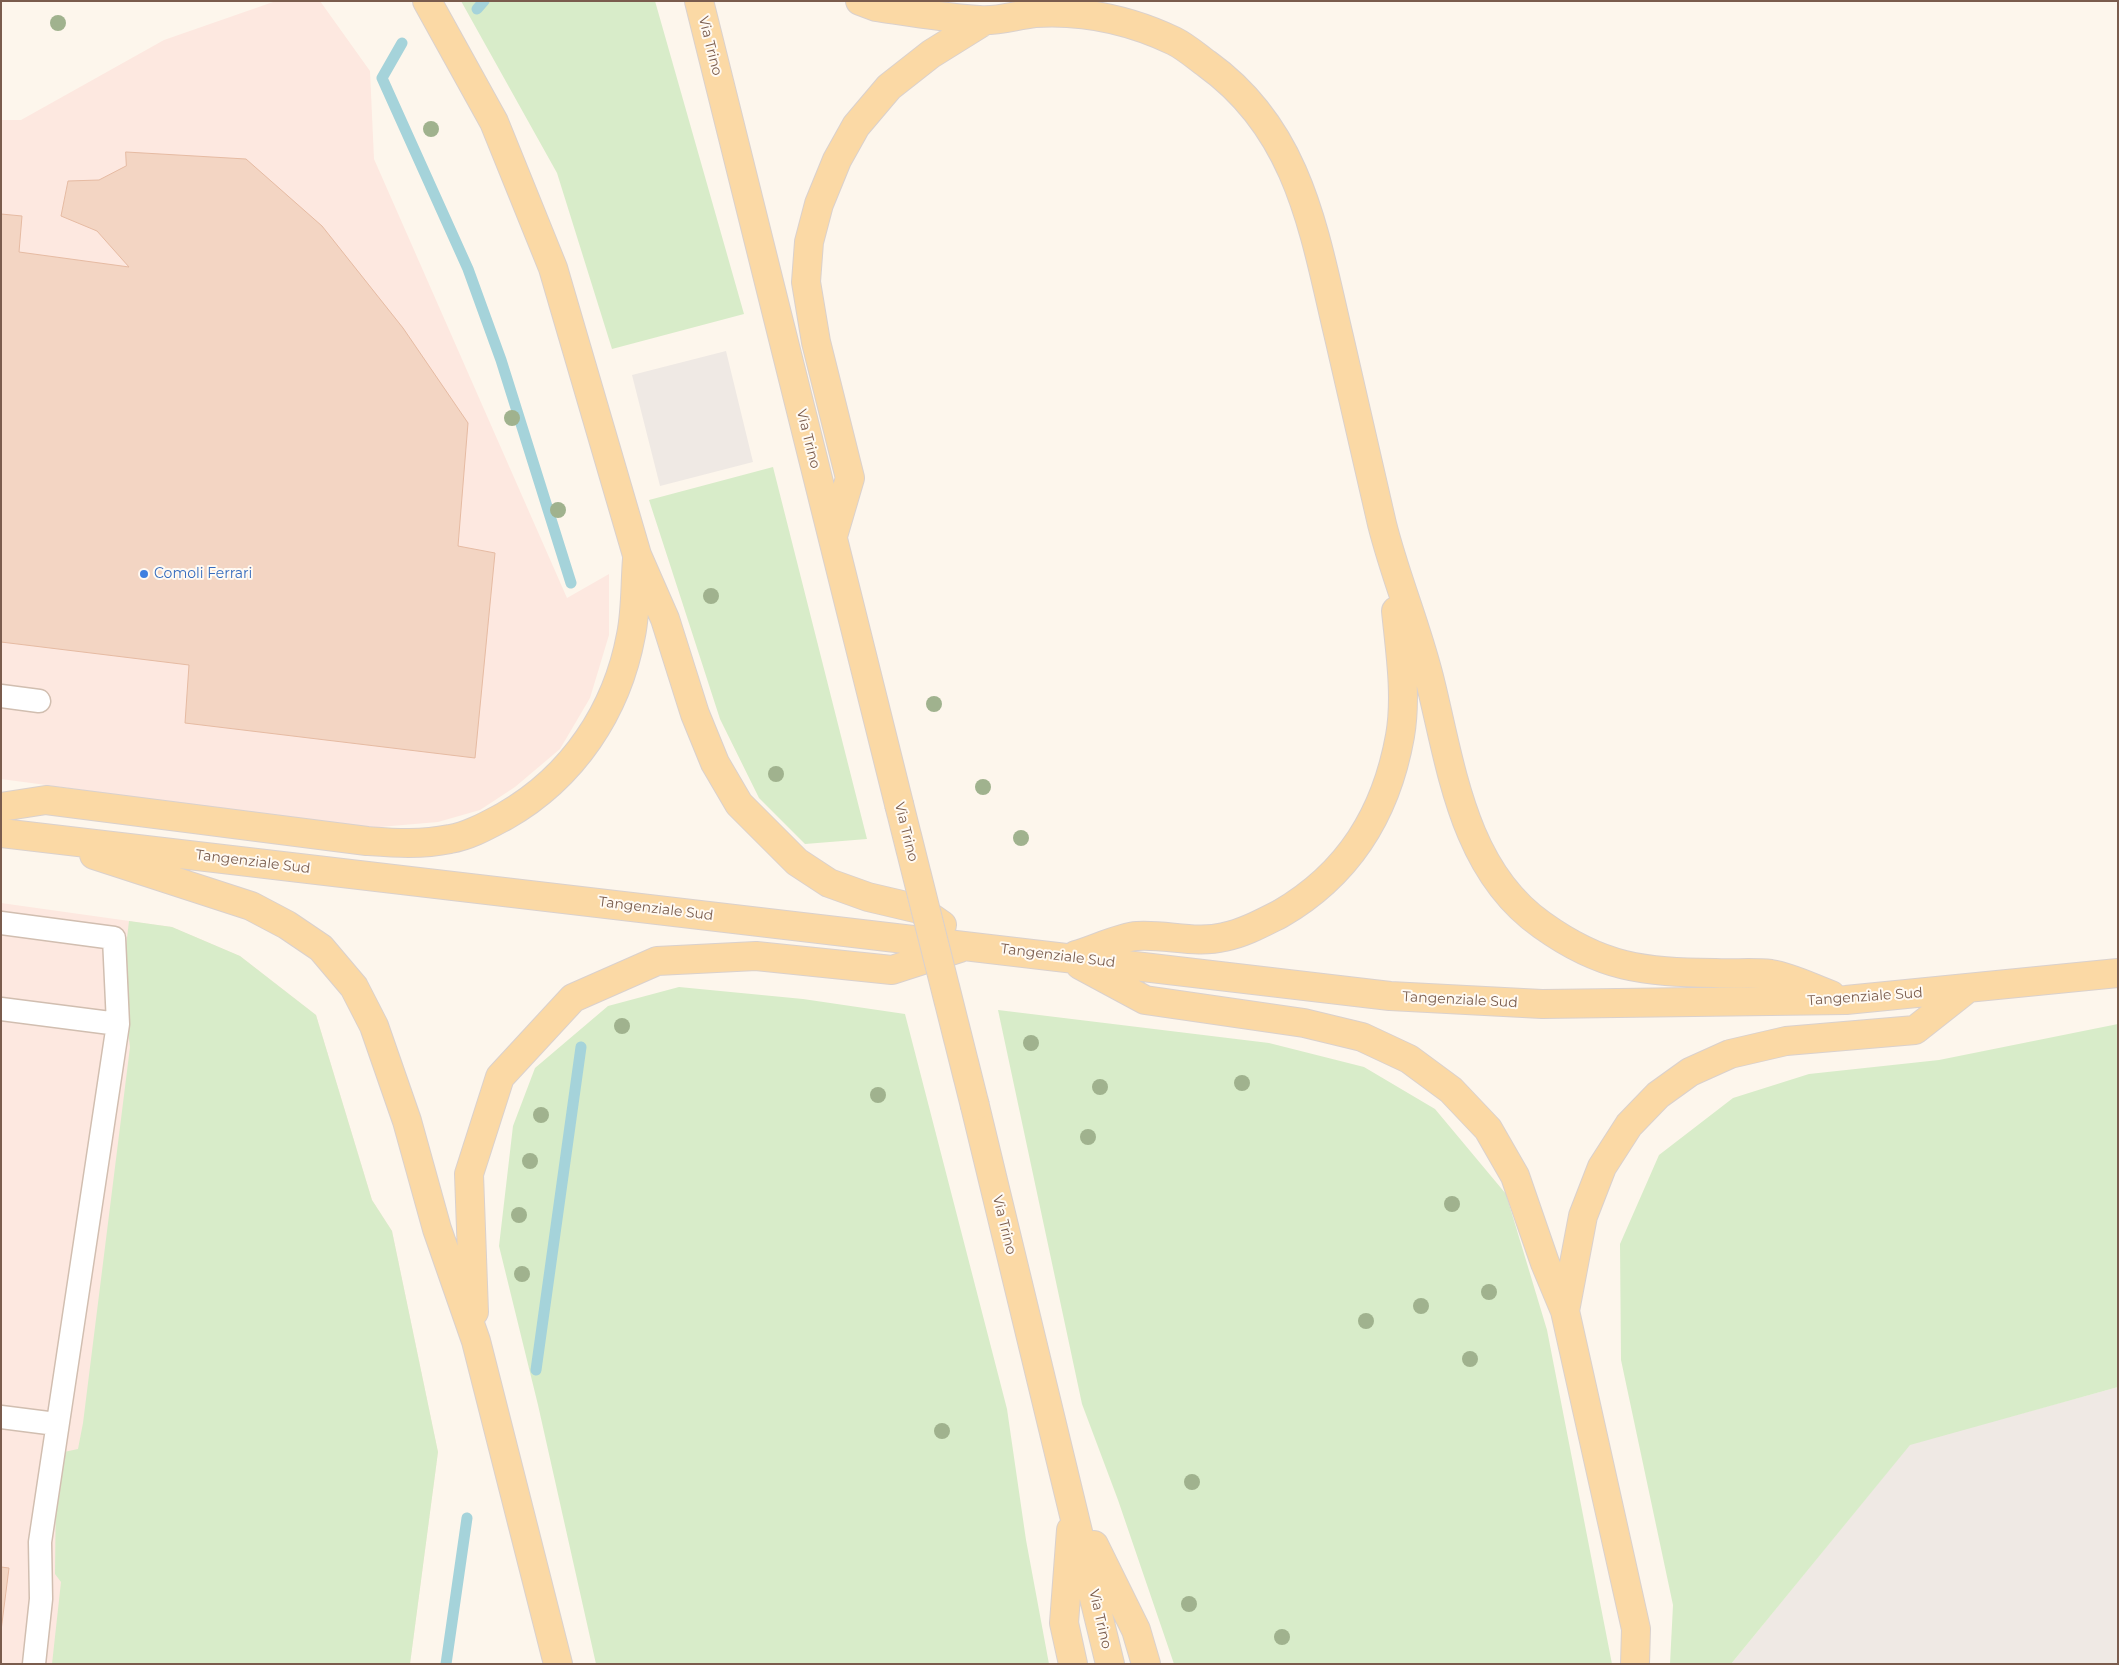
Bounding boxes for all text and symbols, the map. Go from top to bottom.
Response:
street label: Via Trino [695,15,725,77]
street label: Via Trino [793,408,823,470]
place label: Comoli Ferrari [154,566,252,582]
marker: Comoli Ferrari [138,568,150,580]
street label: Via Trino [891,801,921,863]
street label: Tangenziale Sud [195,847,311,877]
street label: Tangenziale Sud [598,894,714,924]
street label: Tangenziale Sud [1000,941,1116,971]
street label: Tangenziale Sud [1807,985,1923,1009]
street label: Tangenziale Sud [1402,989,1518,1011]
street label: Via Trino [989,1194,1019,1256]
street label: Via Trino [1085,1588,1115,1650]

